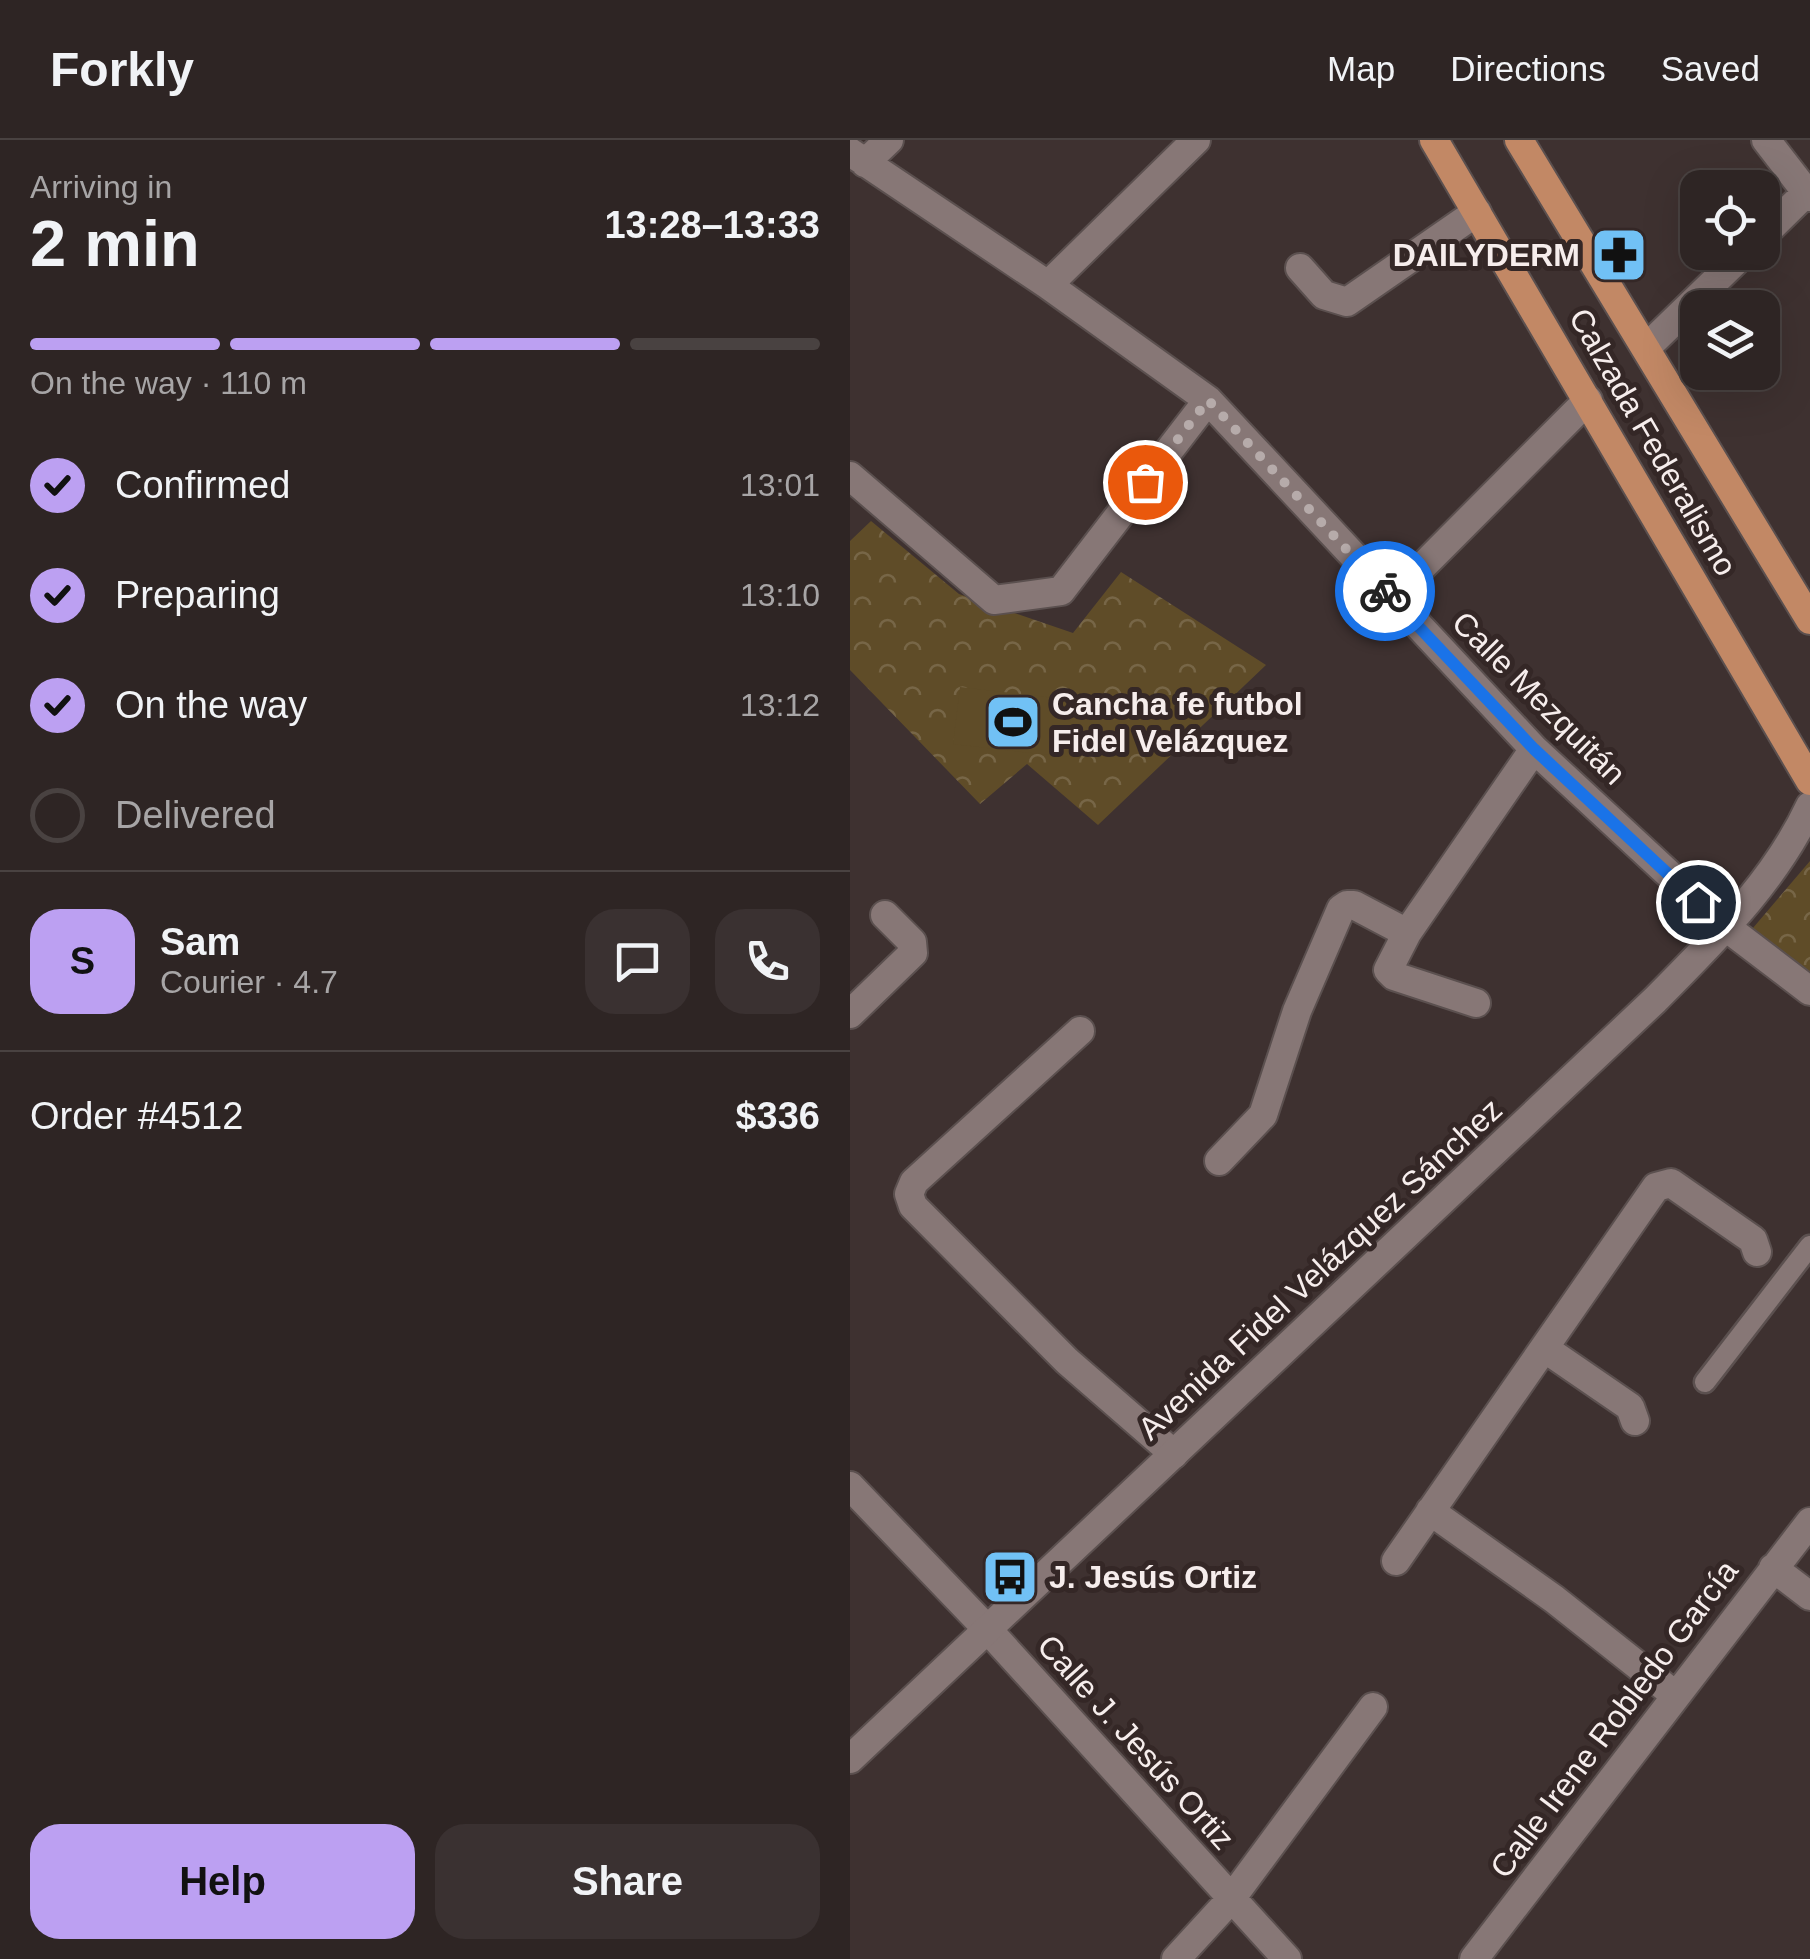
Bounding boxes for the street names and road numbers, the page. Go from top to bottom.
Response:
street label: Calzada Federalismo [1562,302,1744,582]
street label: Calle Mezquitán [1445,604,1633,792]
street label: Avenida Fidel Velázquez Sánchez [1131,1091,1509,1447]
street label: Calle Irene Robledo García [1483,1553,1745,1885]
street label: Calle J. Jesús Ortiz [1030,1628,1242,1856]

